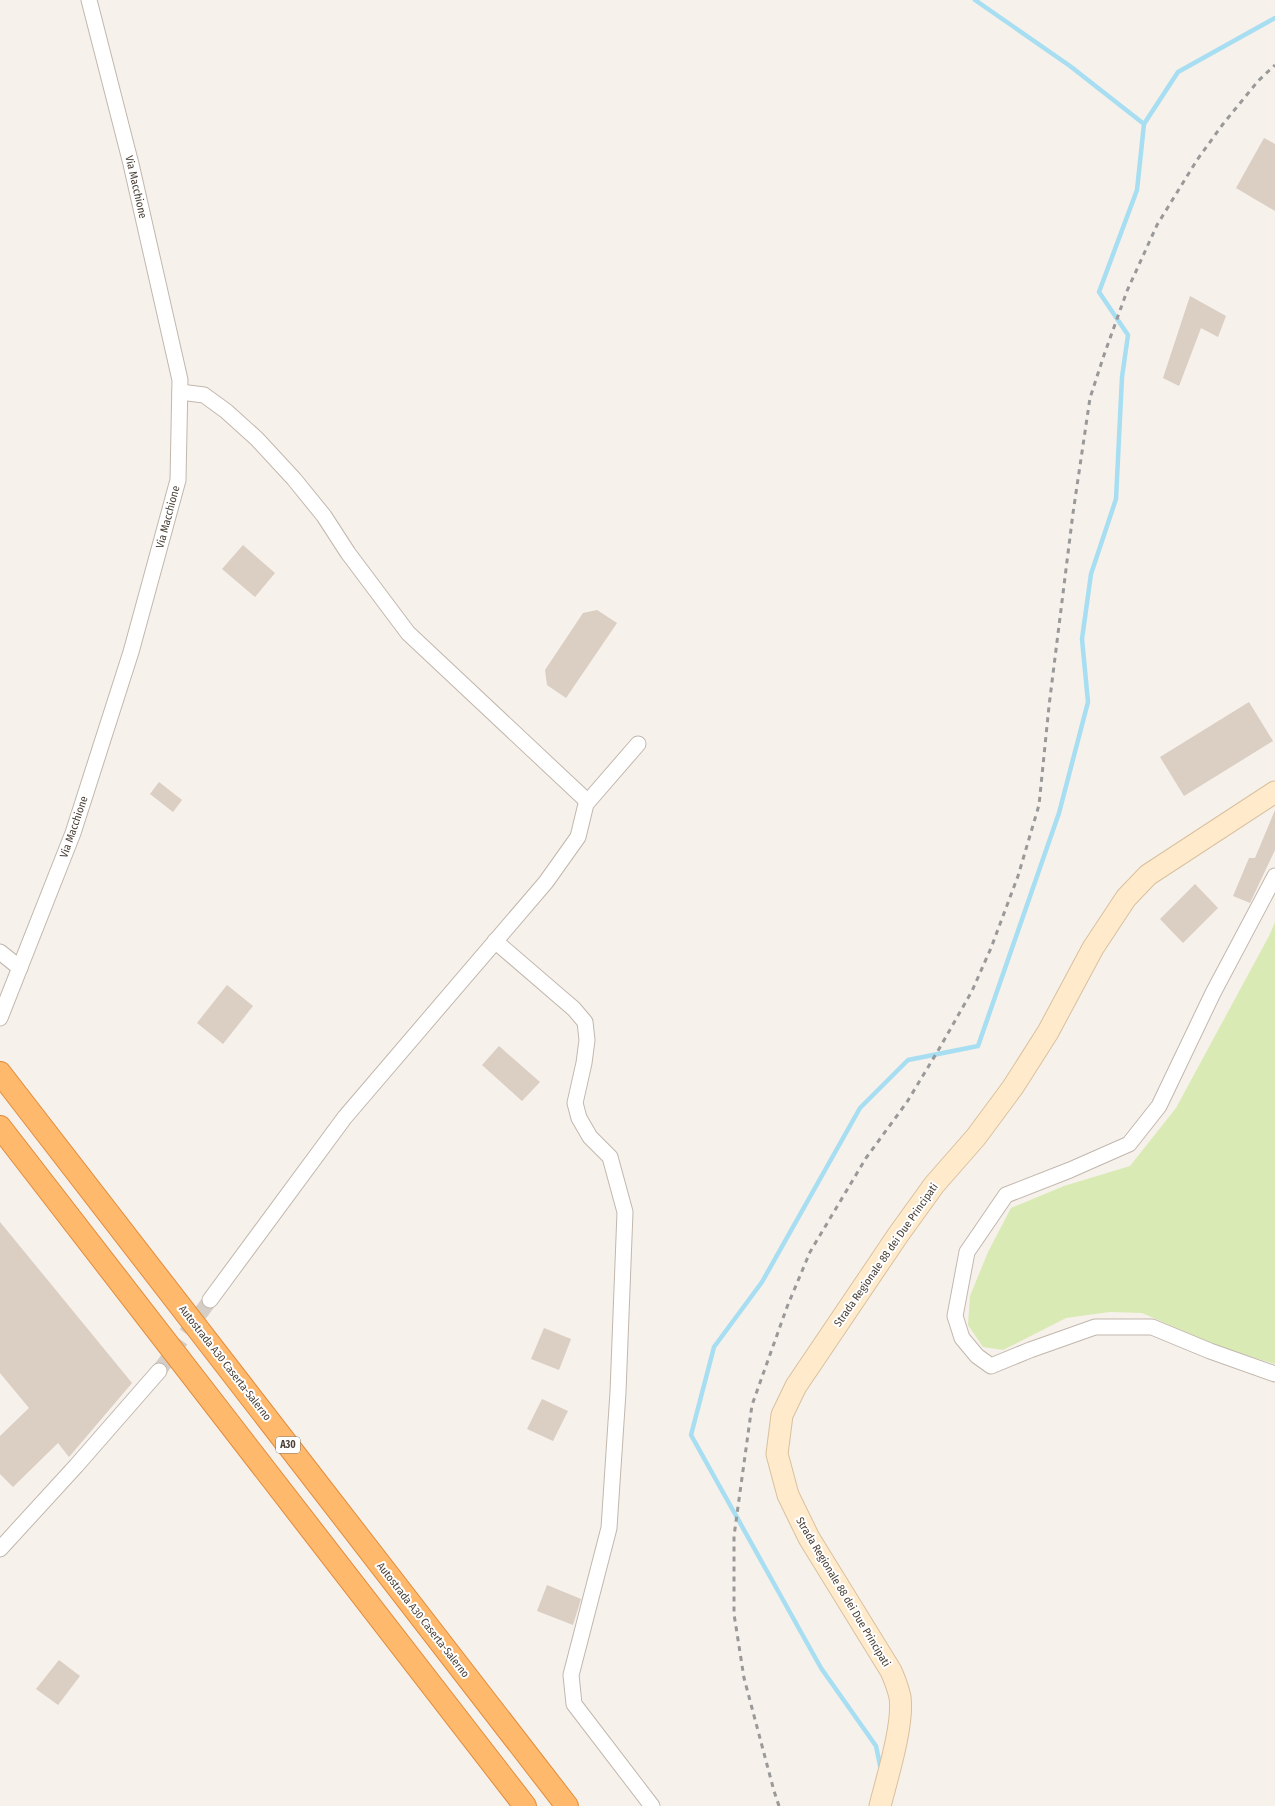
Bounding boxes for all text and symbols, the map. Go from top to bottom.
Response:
street label: Via Macchione [122,154,150,220]
street label: Via Macchione [153,484,183,550]
street label: Via Macchione [57,794,91,860]
street label: Strada Regionale 88 dei Due Principati [831,1181,941,1329]
street label: Autostrada A30 Caserta-Salerno [176,1303,274,1423]
road number: A30 [276,1437,300,1453]
street label: Strada Regionale 88 dei Due Principati [793,1515,893,1669]
street label: Autostrada A30 Caserta-Salerno [374,1560,472,1680]

